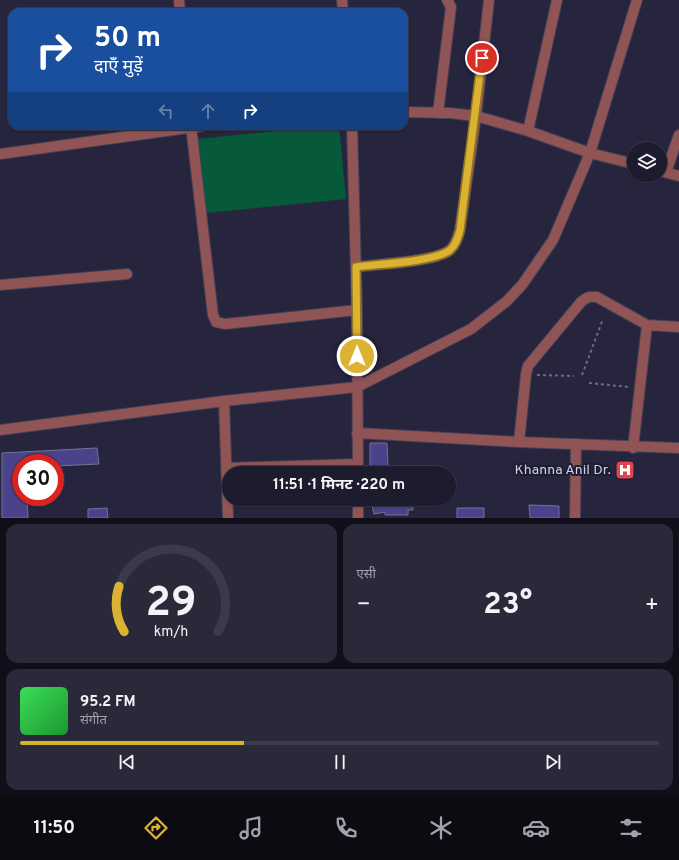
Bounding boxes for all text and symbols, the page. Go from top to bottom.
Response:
text: 50 m [94,21,161,57]
icon: right [28,24,80,76]
pin [465,41,499,75]
icon: arrive [471,47,493,69]
text: दाएँ मुड़ें [94,56,143,79]
icon: left [155,100,177,122]
icon: ahead [197,100,219,122]
icon: right [239,100,261,122]
map controls [627,142,667,182]
button: layers [627,142,667,182]
position arrow [336,335,378,377]
speed limit sign: 30 [12,454,64,506]
hospital icon: Khanna Anil Dr. [614,459,636,481]
place label: Khanna Anil Dr. [514,462,611,479]
text: 11:51 · 1 मिनट · 220 m [273,476,405,495]
text: एसी [357,567,376,583]
text: 29 [146,577,197,630]
text: 23° [483,587,532,624]
text: − [357,592,371,619]
text: + [645,592,659,619]
text: km/h [154,622,189,640]
text: 95.2 FM [80,693,136,712]
text: संगीत [80,713,107,729]
icon: previous [116,751,138,773]
icon: pause [329,751,351,773]
icon: next [542,751,564,773]
icon: directions [142,814,170,842]
icon: music [237,814,265,842]
icon: phone [332,814,360,842]
icon: climate [427,814,455,842]
icon: car [522,814,550,842]
icon: filters [617,814,645,842]
text: 11:50 [34,817,75,840]

